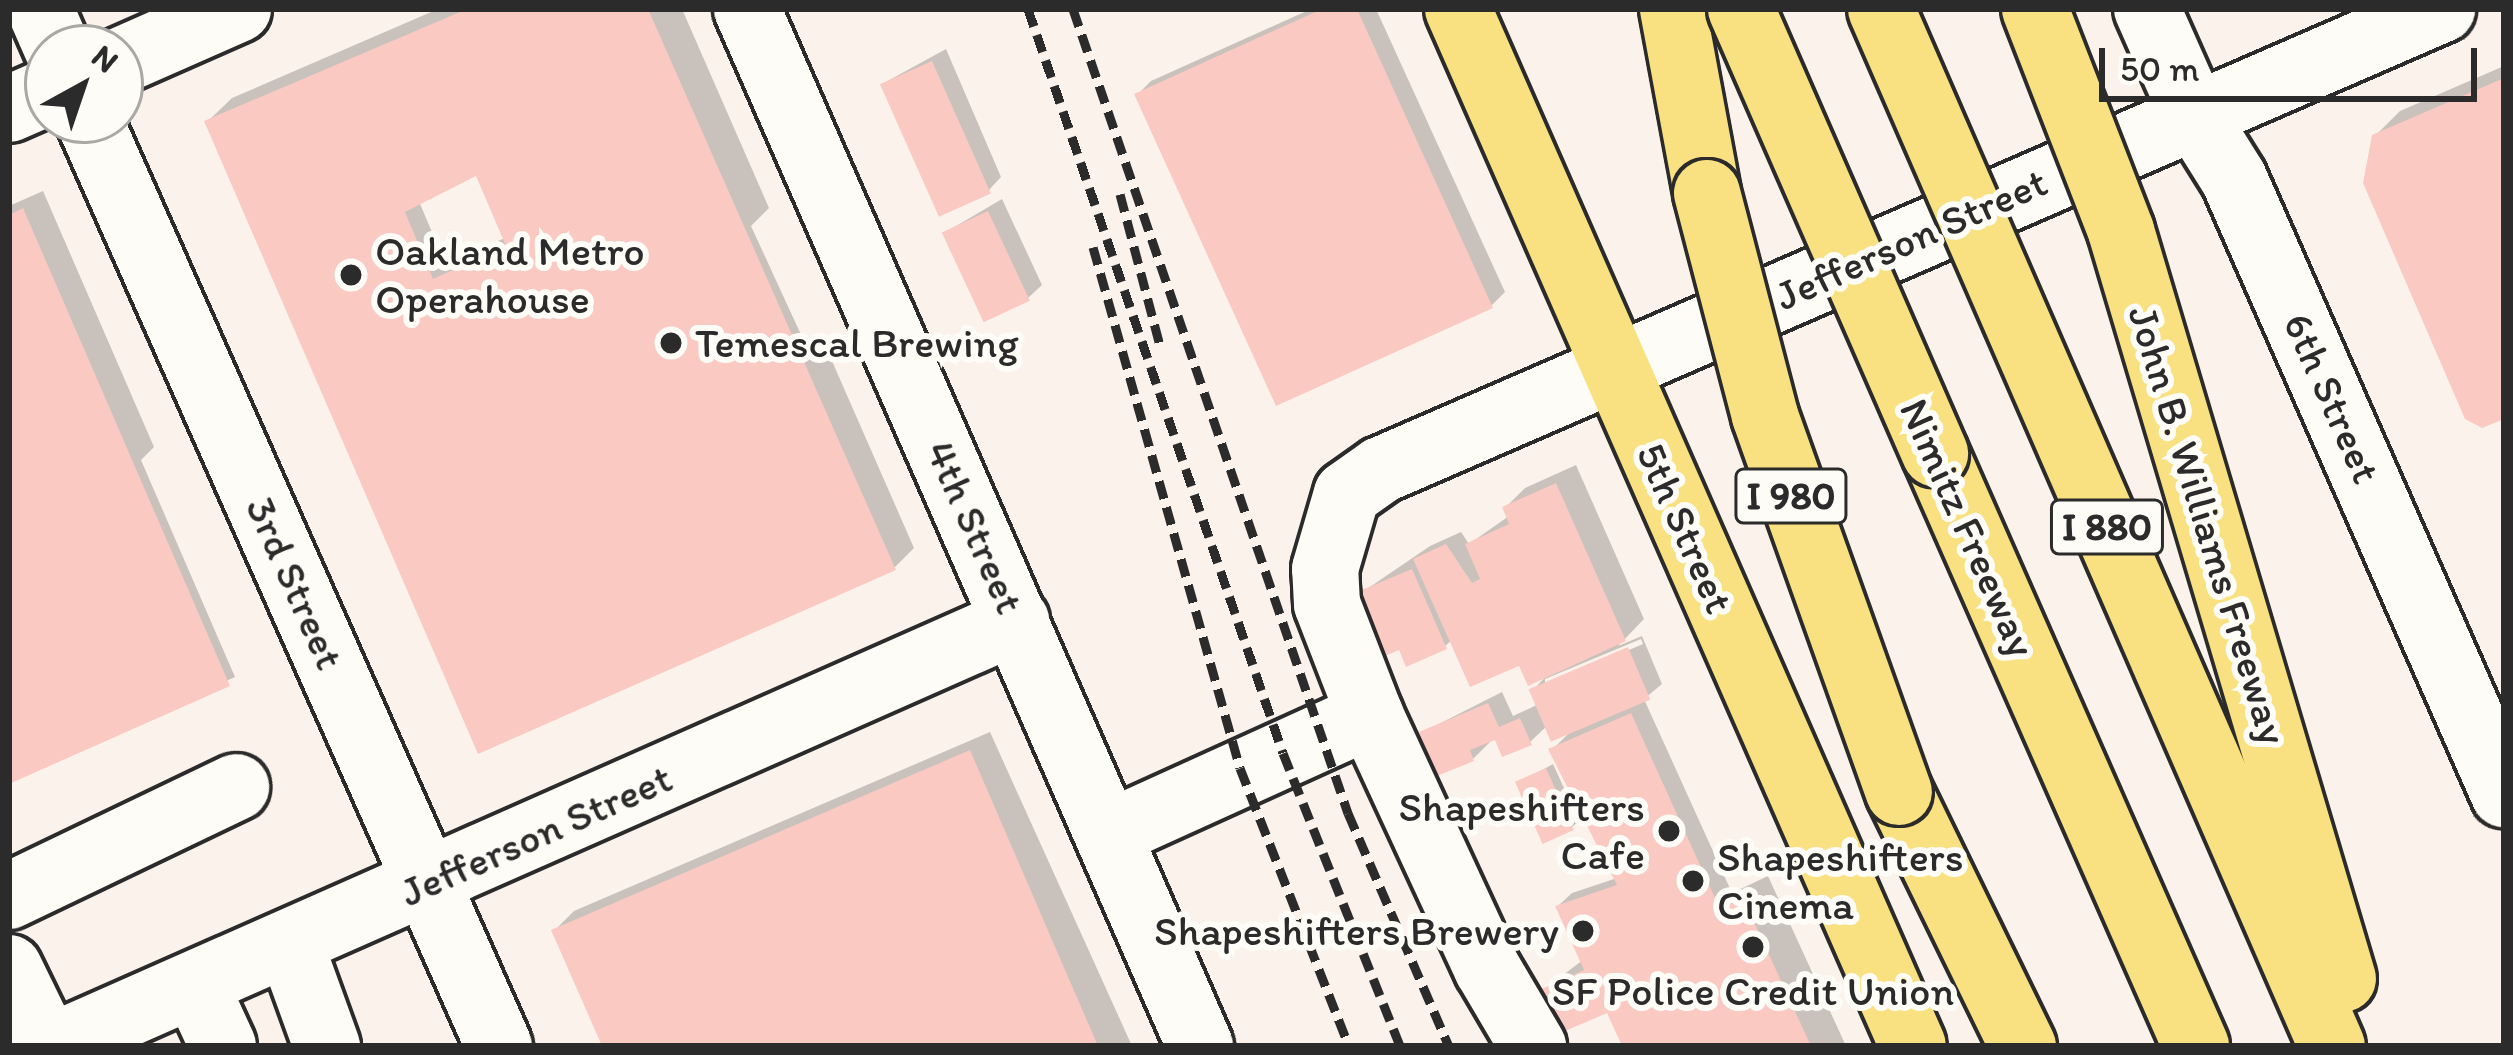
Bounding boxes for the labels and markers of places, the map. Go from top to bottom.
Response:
place label: Oakland Metro Operahouse [375,226,644,324]
marker: Oakland Metro Operahouse [338,262,364,288]
place label: Temescal Brewing [695,318,1020,368]
marker: Temescal Brewing [658,330,684,356]
place label: Shapeshifters Cafe [1398,782,1645,880]
marker: Shapeshifters Cafe [1656,818,1682,844]
place label: Shapeshifters Cinema [1717,832,1964,930]
marker: Shapeshifters Cinema [1680,868,1706,894]
place label: Shapeshifters Brewery [1154,906,1559,956]
marker: Shapeshifters Brewery [1570,918,1596,944]
marker: SF Police Credit Union [1740,934,1766,960]
place label: SF Police Credit Union [1554,966,1952,1016]

